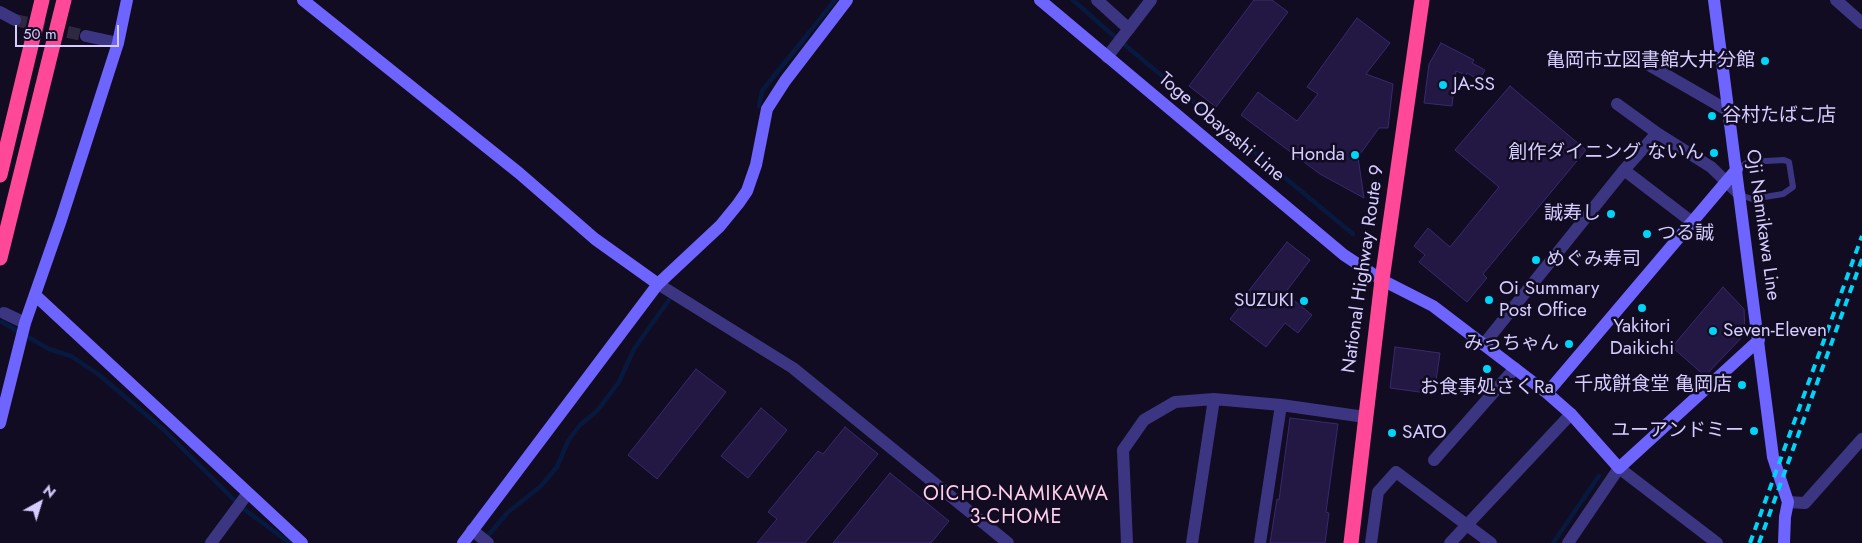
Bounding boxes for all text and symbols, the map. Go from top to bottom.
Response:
scale bar [18,15,121,47]
text: 50 m [23,23,57,45]
place label: 亀岡市立図書館大井分館 [1546,50,1755,72]
marker: 亀岡市立図書館大井分館 [1759,55,1771,67]
street label: Toge Obayashi Line [1153,69,1289,187]
place label: JA-SS [1453,74,1495,96]
marker: JA-SS [1437,79,1449,91]
place label: 谷村たばこ店 [1722,105,1836,127]
marker: 谷村たばこ店 [1706,110,1718,122]
place label: 創作ダイニング ないん [1508,142,1704,164]
place label: Honda [1291,144,1345,166]
marker: 創作ダイニング ないん [1708,147,1720,159]
street label: Oji Namikawa Line [1740,148,1784,302]
marker: Honda [1349,149,1361,161]
street label: National Highway Route 9 [1338,163,1390,375]
place label: 誠寿し [1544,203,1601,225]
marker: 誠寿し [1605,208,1617,220]
place label: つる誠 [1657,223,1714,245]
marker: つる誠 [1641,228,1653,240]
place label: めぐみ寿司 [1546,249,1641,271]
marker: めぐみ寿司 [1530,254,1542,266]
place label: Oi Summary Post Office [1499,278,1599,322]
place label: SUZUKI [1234,290,1294,312]
marker: Oi Summary Post Office [1483,294,1495,306]
marker: SUZUKI [1298,295,1310,307]
marker: Yakitori Daikichi [1636,302,1648,314]
place label: Yakitori Daikichi [1610,316,1674,360]
place label: Seven-Eleven [1723,320,1827,342]
marker: Seven-Eleven [1707,325,1719,337]
place label: みっちゃん [1464,333,1559,355]
marker: みっちゃん [1563,338,1575,350]
marker: お食事処さくRa [1481,363,1493,375]
place label: 千成餅食堂 亀岡店 [1574,374,1732,396]
place label: お食事処さくRa [1420,377,1554,399]
marker: 千成餅食堂 亀岡店 [1736,379,1748,391]
place label: ユーアンドミー [1611,420,1744,442]
place label: SATO [1402,422,1447,444]
marker: ユーアンドミー [1748,425,1760,437]
marker: SATO [1386,427,1398,439]
north arrow [15,478,65,528]
text: N [39,480,60,503]
district label: OICHO-NAMIKAWA 3-CHOME [921,483,1111,530]

